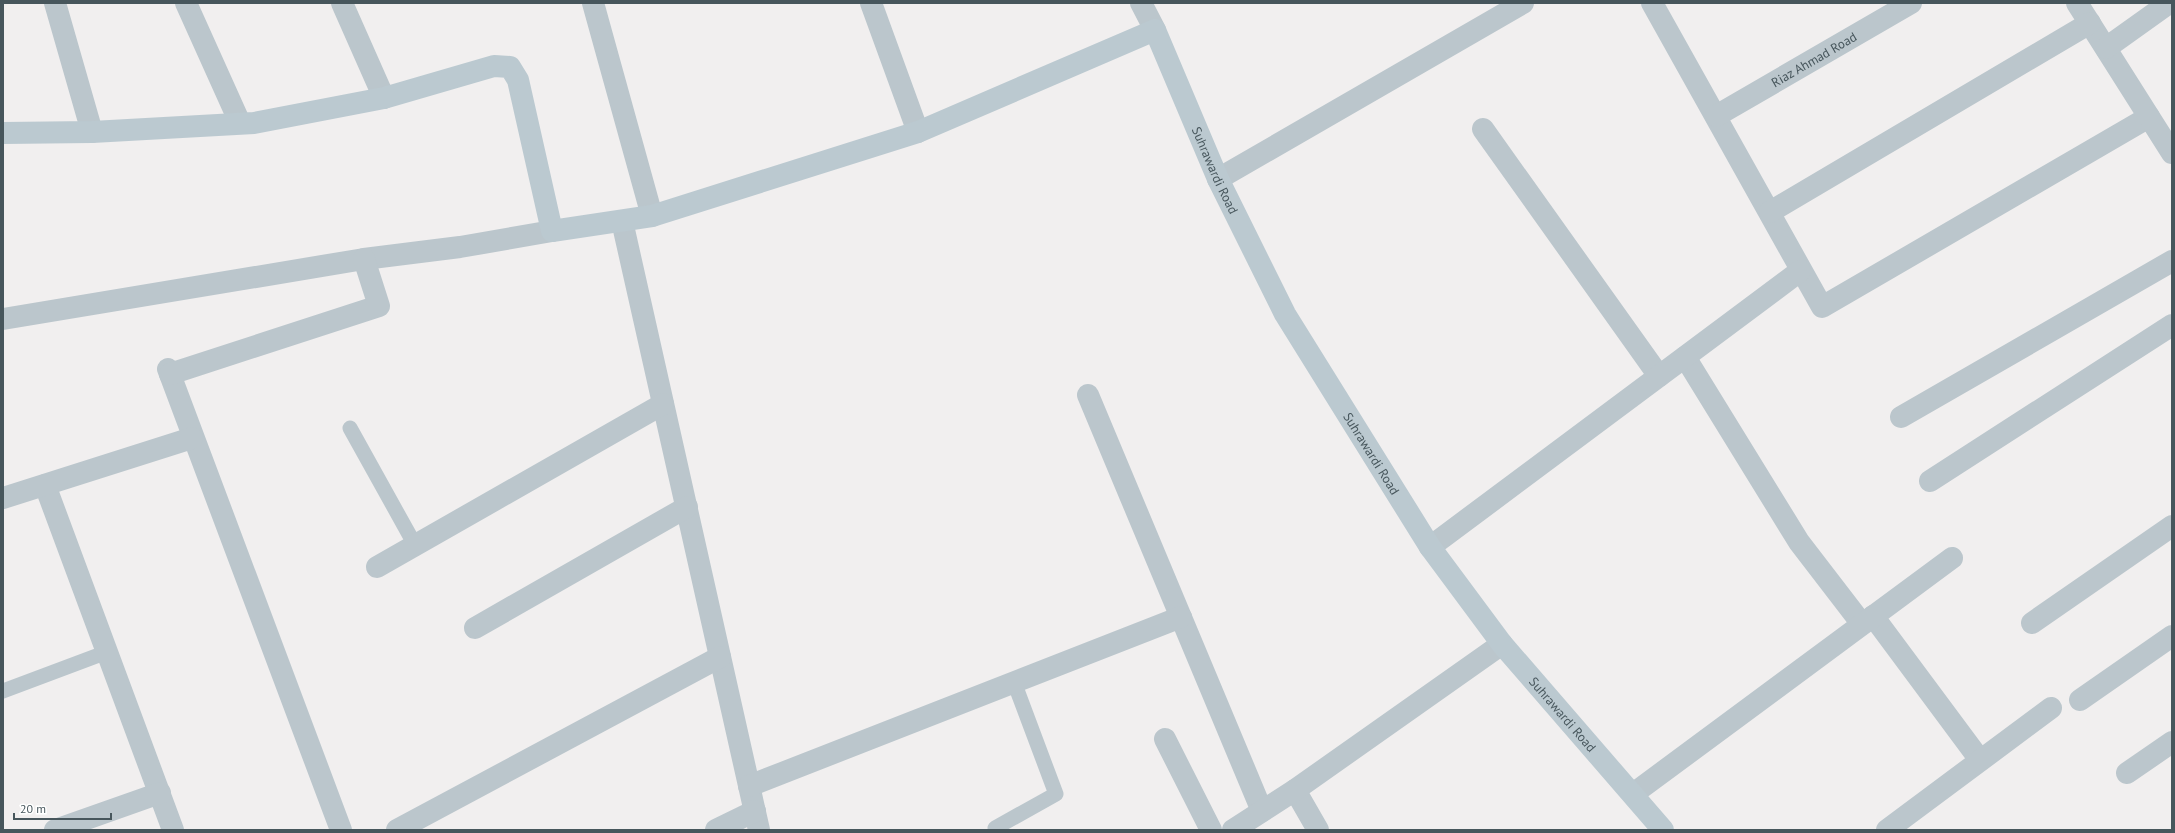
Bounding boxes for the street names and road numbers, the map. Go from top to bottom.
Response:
street label: Riaz Ahmad Road [1768,28,1860,91]
street label: Suhrawardi Road [1188,124,1242,217]
street label: Suhrawardi Road [1339,409,1403,498]
street label: Suhrawardi Road [1525,674,1600,756]

